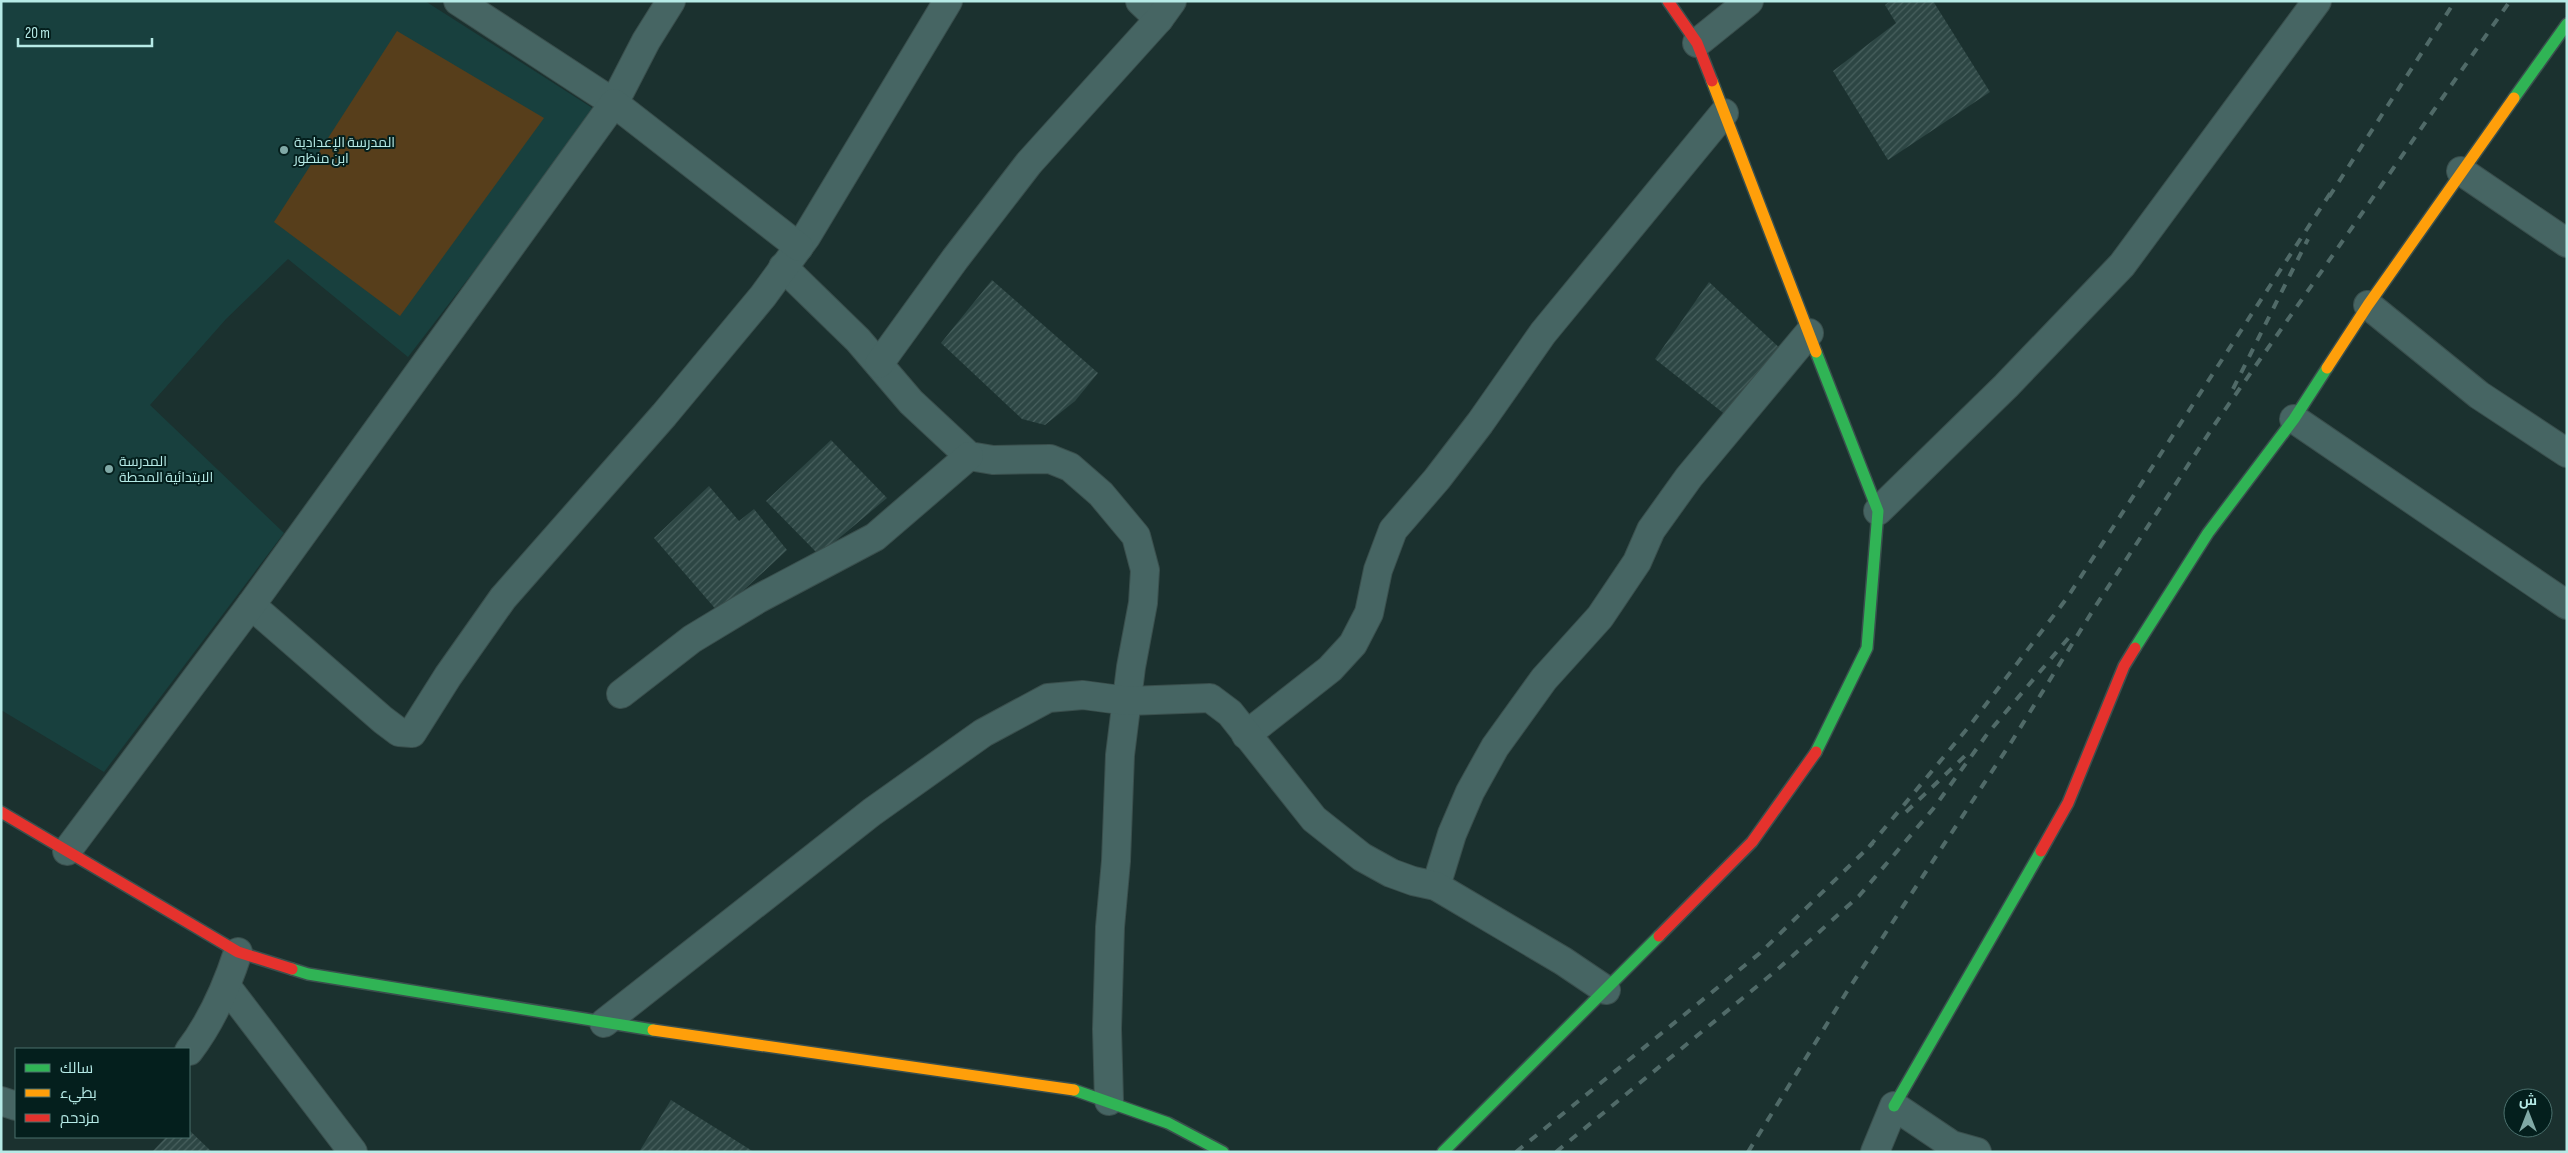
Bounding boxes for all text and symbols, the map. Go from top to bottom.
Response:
scale bar [18,15,151,47]
text: 20 m [25,24,50,43]
place label: المدرسة الإعدادية ابن منظور [293,134,395,167]
marker: المدرسة الإعدادية ابن منظور [278,144,290,156]
place label: المدرسة الابتدائية المحطة [119,453,213,486]
marker: المدرسة الابتدائية المحطة [103,463,115,475]
legend [15,1048,190,1138]
text: سالك [60,1059,93,1078]
text: بطيء [60,1084,97,1105]
north arrow [2503,1088,2553,1138]
text: ش [2519,1092,2537,1109]
text: مزدحم [60,1109,100,1128]

